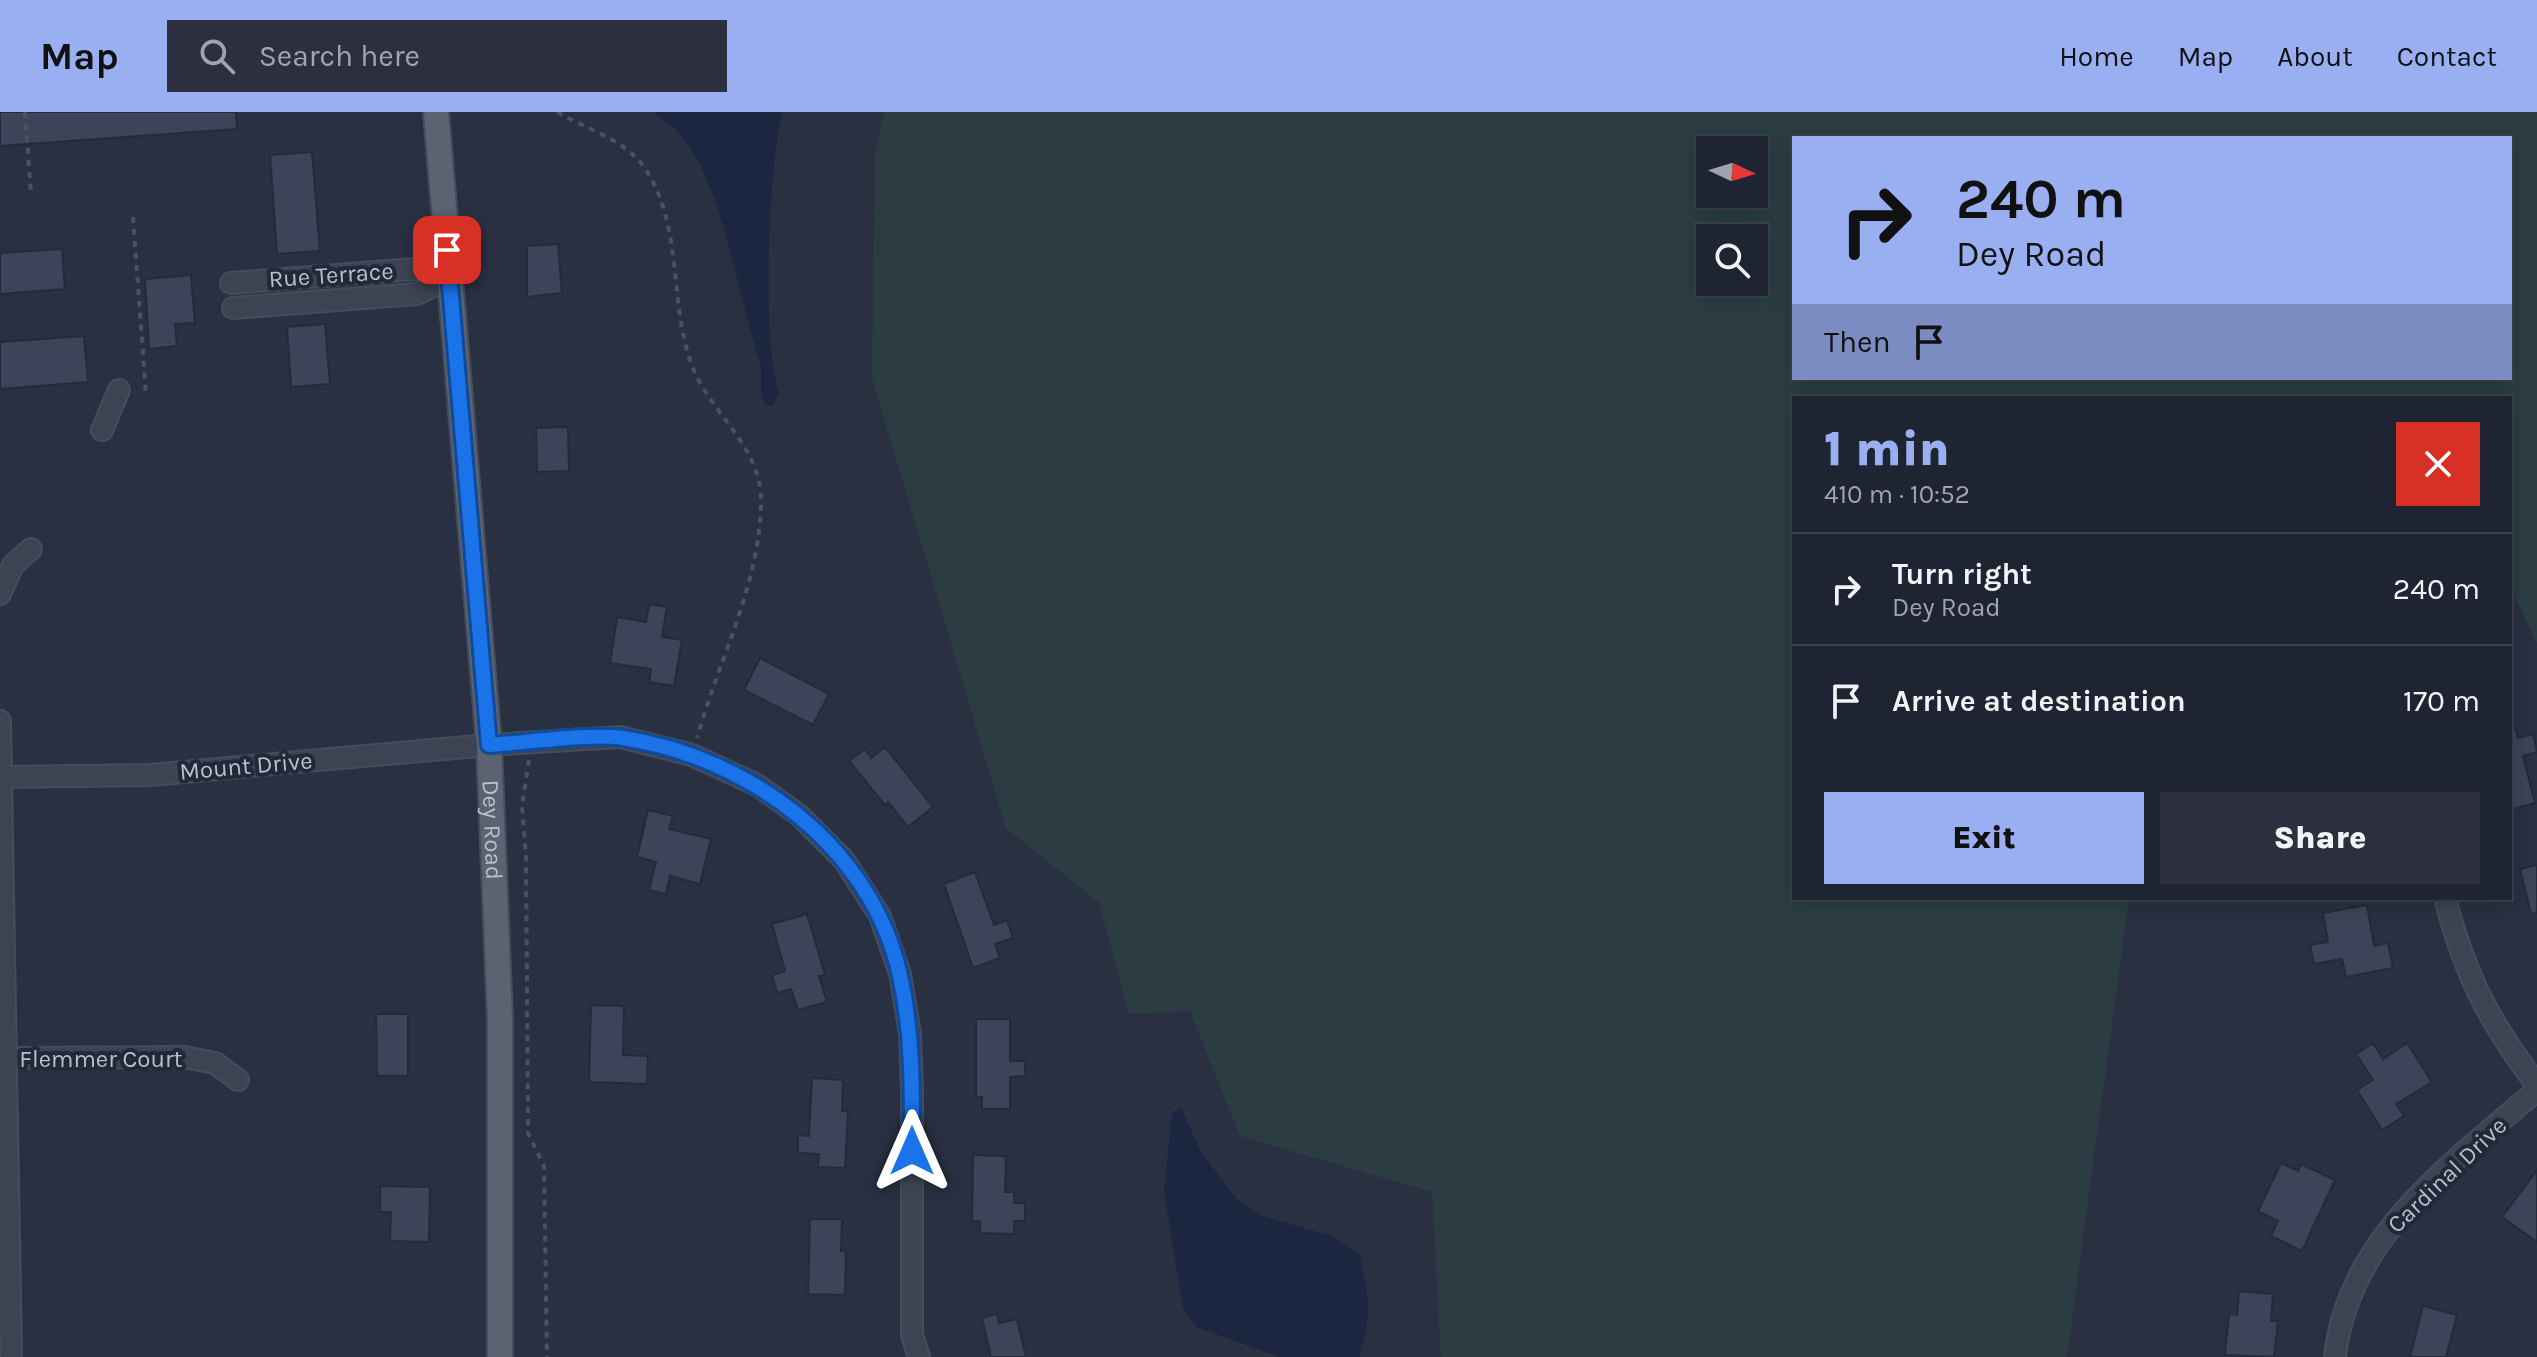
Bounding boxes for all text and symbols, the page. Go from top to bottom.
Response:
search box [167,20,727,92]
text: Map [40,34,119,79]
icon: search [195,34,239,78]
text: Search here [259,38,420,74]
text: Home [2059,40,2134,73]
text: Map [2178,40,2233,73]
text: About [2277,40,2353,73]
text: Contact [2397,40,2497,73]
north arrow [1696,136,1768,208]
map controls [1696,136,1768,296]
text: 240 m [1956,166,2126,231]
icon: right [1824,168,1928,272]
pin [413,216,481,284]
button: search [1696,224,1768,296]
icon: arrive [425,228,469,272]
text: Dey Road [1956,233,2106,275]
street label: Rue Terrace [268,257,394,293]
icon: arrive [1907,320,1951,364]
text: Then [1824,324,1891,360]
text: 1 min [1824,421,1950,477]
button: close [2396,422,2480,506]
text: 410 m · 10:52 [1824,479,1970,510]
text: Turn right [1892,556,2032,592]
icon: right [1824,567,1868,611]
text: 240 m [2393,571,2480,607]
text: Dey Road [1892,592,2001,623]
icon: arrive [1824,679,1868,723]
text: Arrive at destination [1892,683,2186,719]
text: 170 m [2403,683,2480,719]
street label: Mount Drive [178,746,314,786]
street label: Dey Road [476,779,508,880]
button: Exit [1824,792,2144,884]
button: Share [2160,792,2480,884]
street label: Flemmer Court [19,1045,183,1073]
position arrow [870,1109,954,1193]
street label: Cardinal Drive [2382,1111,2512,1239]

